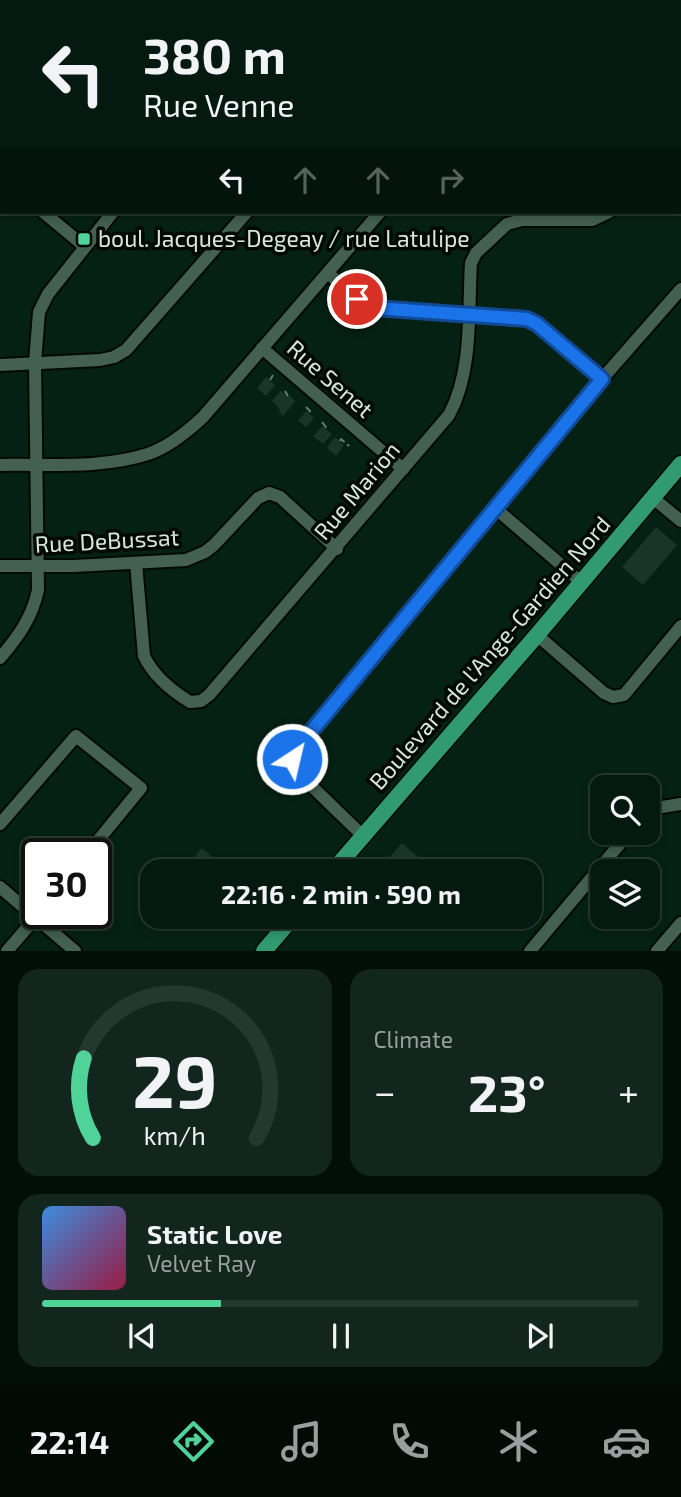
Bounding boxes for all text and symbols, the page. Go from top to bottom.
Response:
text: 380 m [143,25,286,84]
icon: left [28,28,119,119]
text: Rue Venne [143,85,294,123]
icon: left [213,161,251,199]
icon: ahead [286,161,324,199]
icon: ahead [359,161,397,199]
icon: right [432,161,470,199]
place label: boul. Jacques-Degeay / rue Latulipe [98,224,470,252]
marker: boul. Jacques-Degeay / rue Latulipe [76,231,92,247]
pin [327,269,387,329]
icon: arrive [338,280,376,318]
street label: Rue Senet [282,333,379,423]
street label: Rue Marion [307,436,405,545]
street label: Boulevard de l'Ange-Gardien Nord [363,510,616,795]
street label: Rue DeBussat [34,522,180,558]
position arrow [255,722,329,796]
map controls [590,775,660,929]
button: search [590,775,660,845]
speed limit sign: 30 [21,838,112,929]
button: layers [590,859,660,929]
text: 22:16 · 2 min · 590 m [221,878,461,909]
text: Climate [374,1025,453,1053]
text: 29 [132,1036,217,1124]
text: 23° [468,1060,546,1122]
text: − [374,1068,396,1114]
text: + [618,1068,639,1114]
text: km/h [144,1120,206,1150]
text: Static Love [147,1218,283,1249]
text: Velvet Ray [147,1249,256,1277]
icon: previous [123,1317,161,1355]
icon: pause [322,1317,360,1355]
icon: next [521,1317,559,1355]
icon: directions [169,1417,218,1466]
icon: music [277,1417,326,1466]
icon: phone [385,1417,434,1466]
icon: climate [494,1417,543,1466]
icon: car [602,1417,651,1466]
text: 22:14 [30,1422,109,1460]

